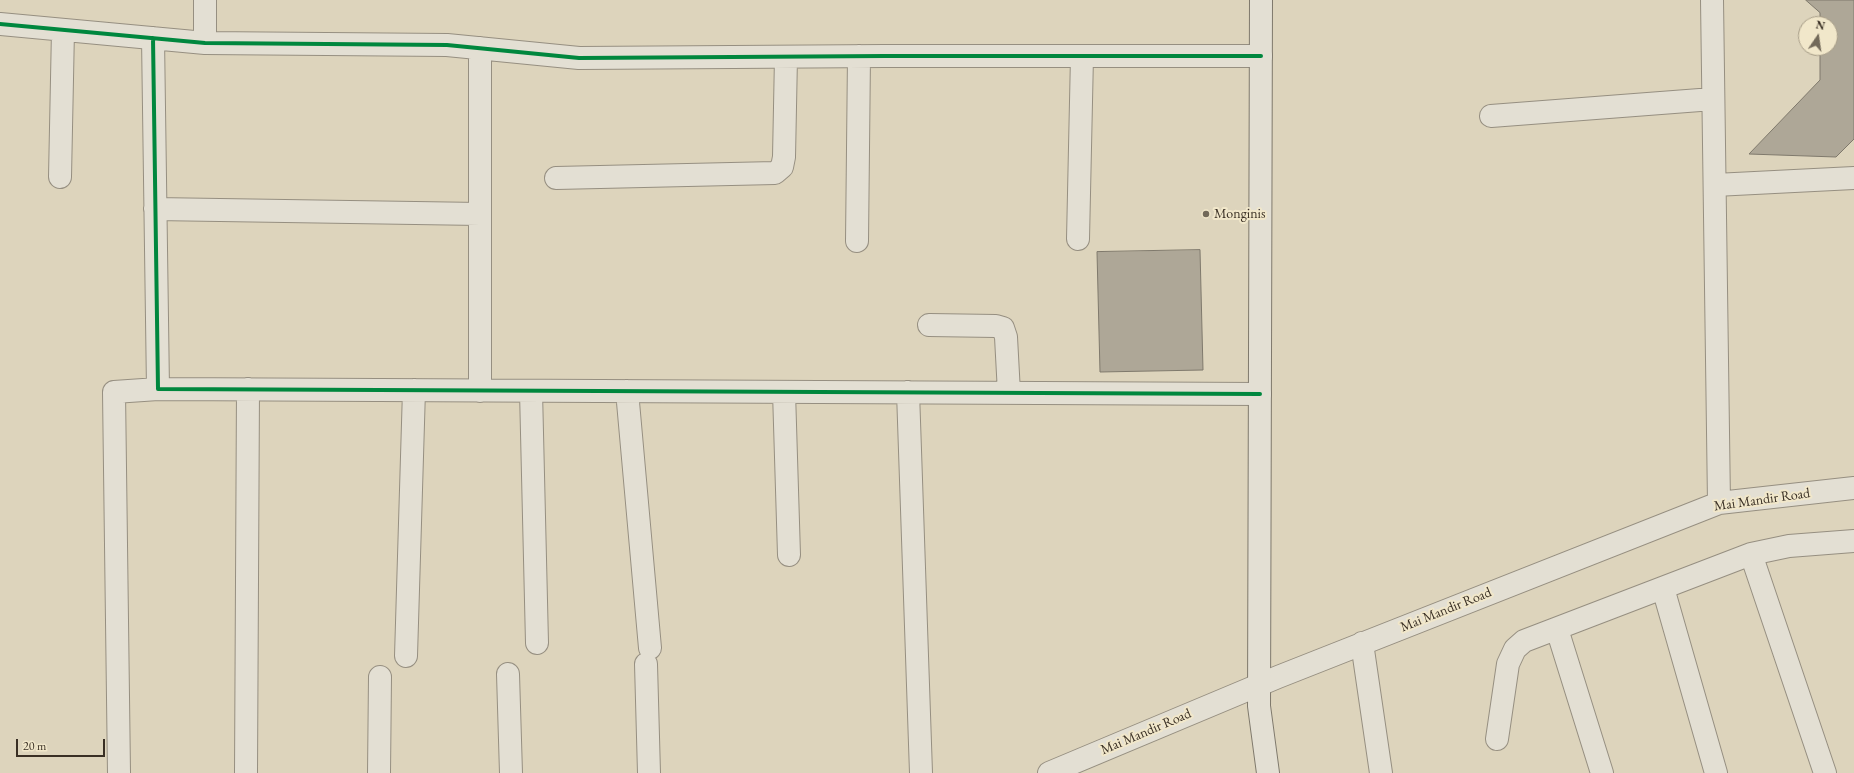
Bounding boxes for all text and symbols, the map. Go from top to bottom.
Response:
north arrow [1798,16,1838,56]
text: N [1815,17,1826,33]
place label: Monginis [1214,206,1266,222]
marker: Monginis [1201,209,1211,219]
street label: Mai Mandir Road [1713,485,1811,515]
street label: Mai Mandir Road [1398,584,1494,636]
street label: Mai Mandir Road [1098,705,1194,759]
scale bar [18,731,107,757]
text: 20 m [23,738,46,754]

